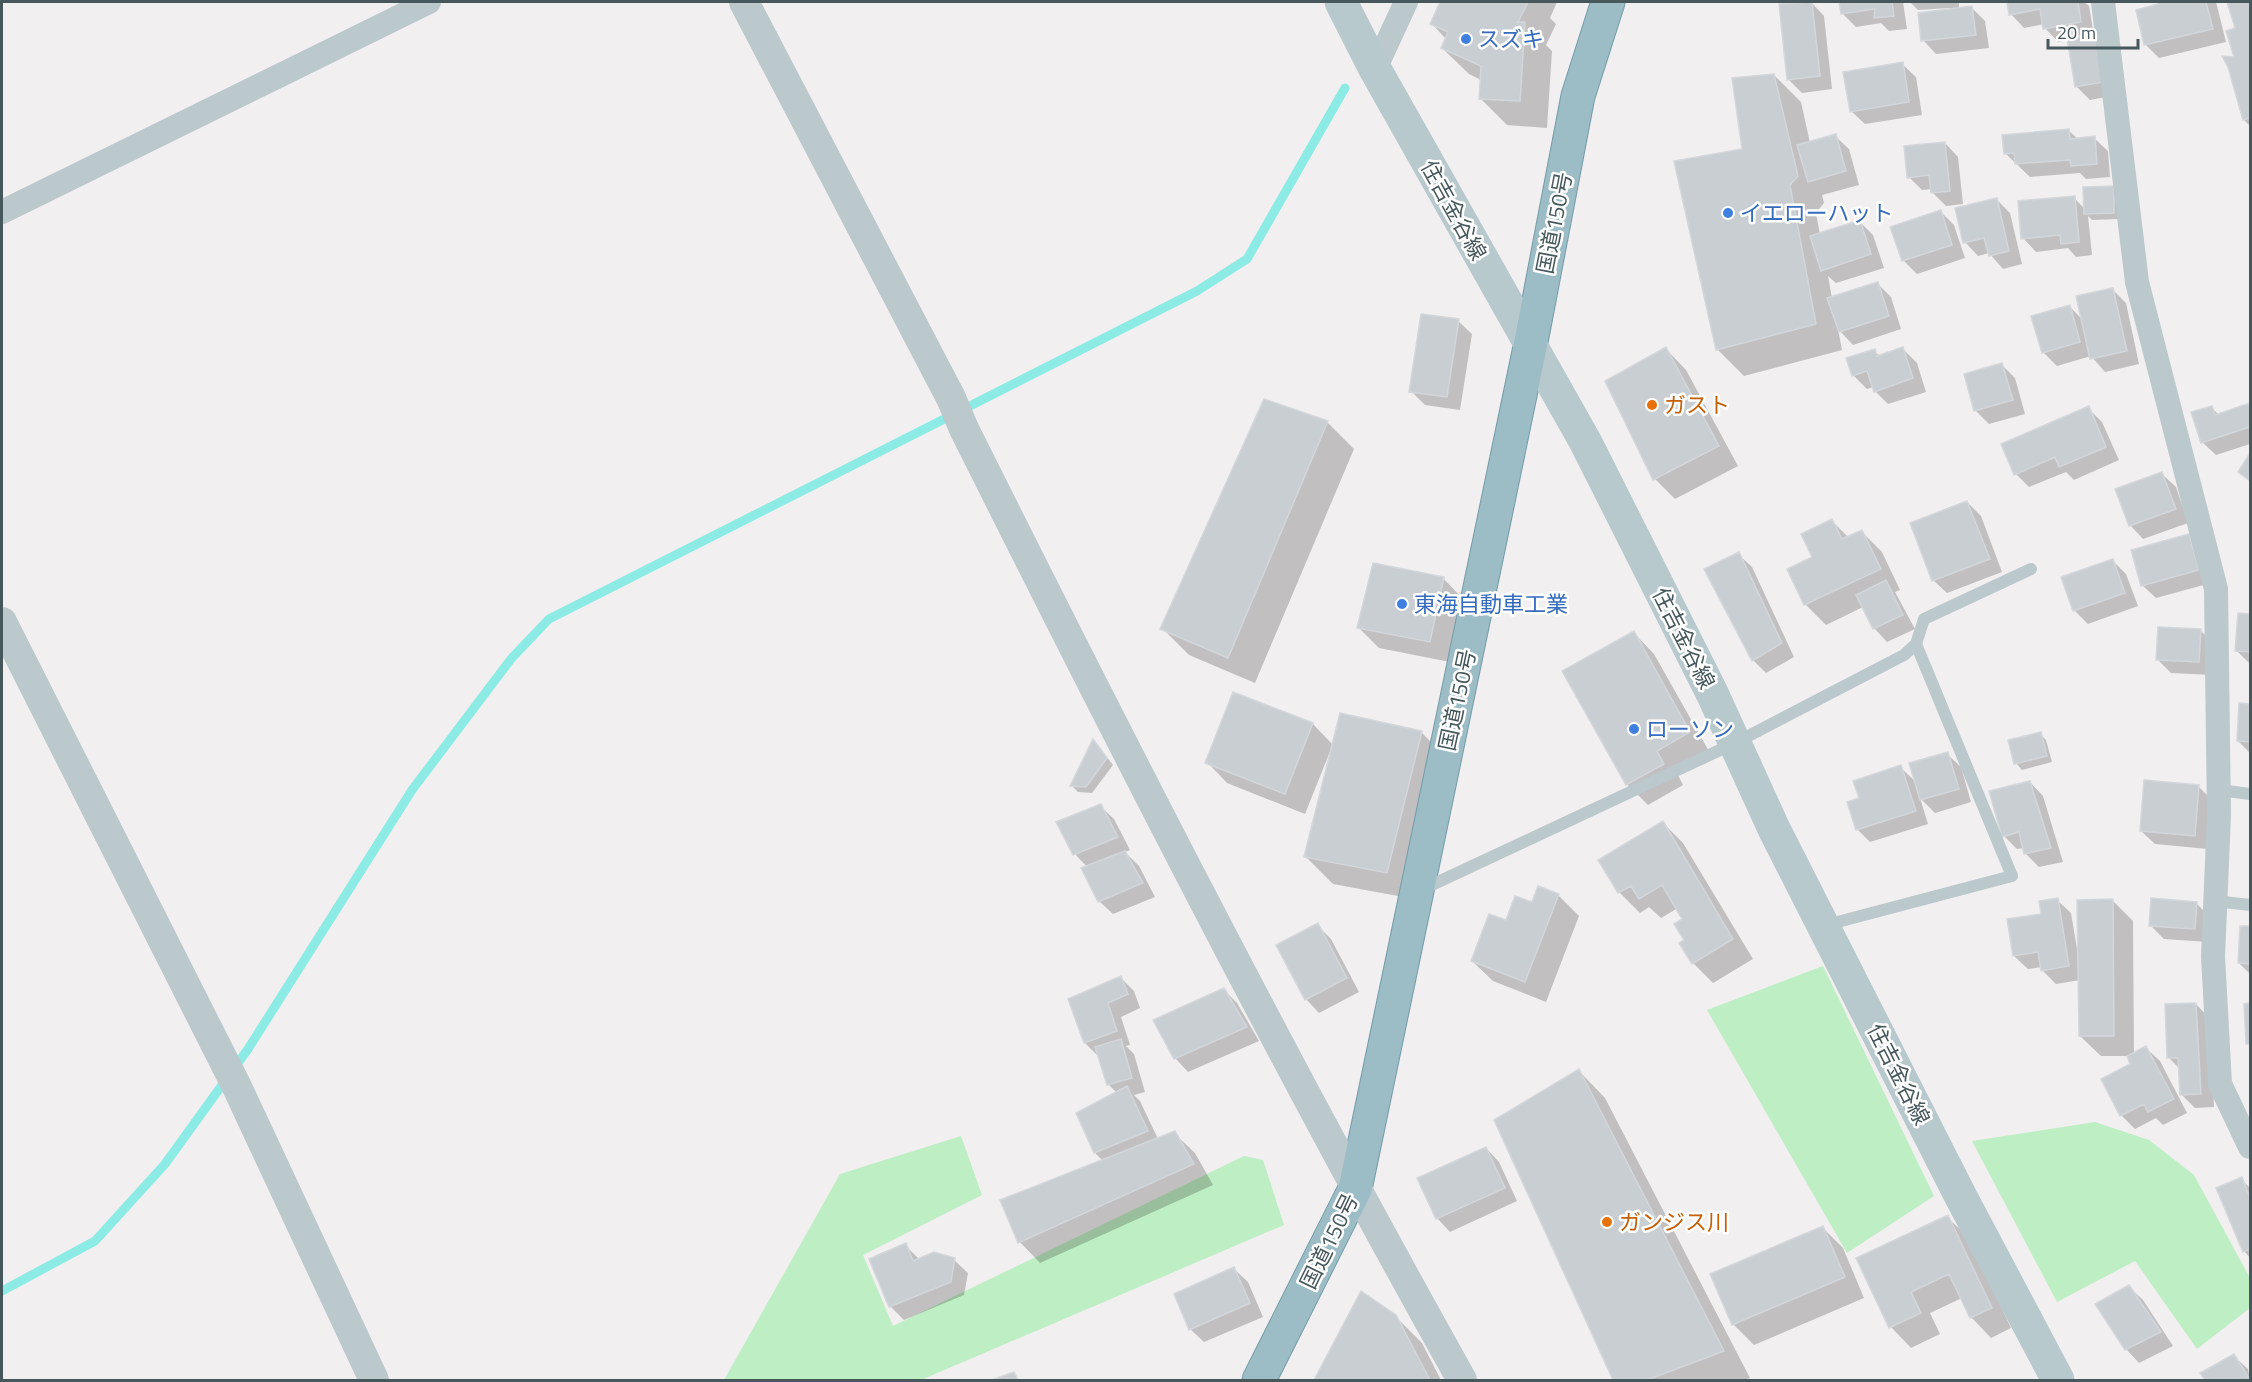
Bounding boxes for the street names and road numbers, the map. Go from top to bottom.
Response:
street label: 住吉金谷線 [1412,154,1496,266]
street label: 国道150号 [1527,169,1581,277]
street label: 住吉金谷線 [1644,581,1724,695]
street label: 国道150号 [1430,646,1484,754]
street label: 住吉金谷線 [1859,1017,1939,1131]
street label: 国道150号 [1291,1187,1367,1295]

